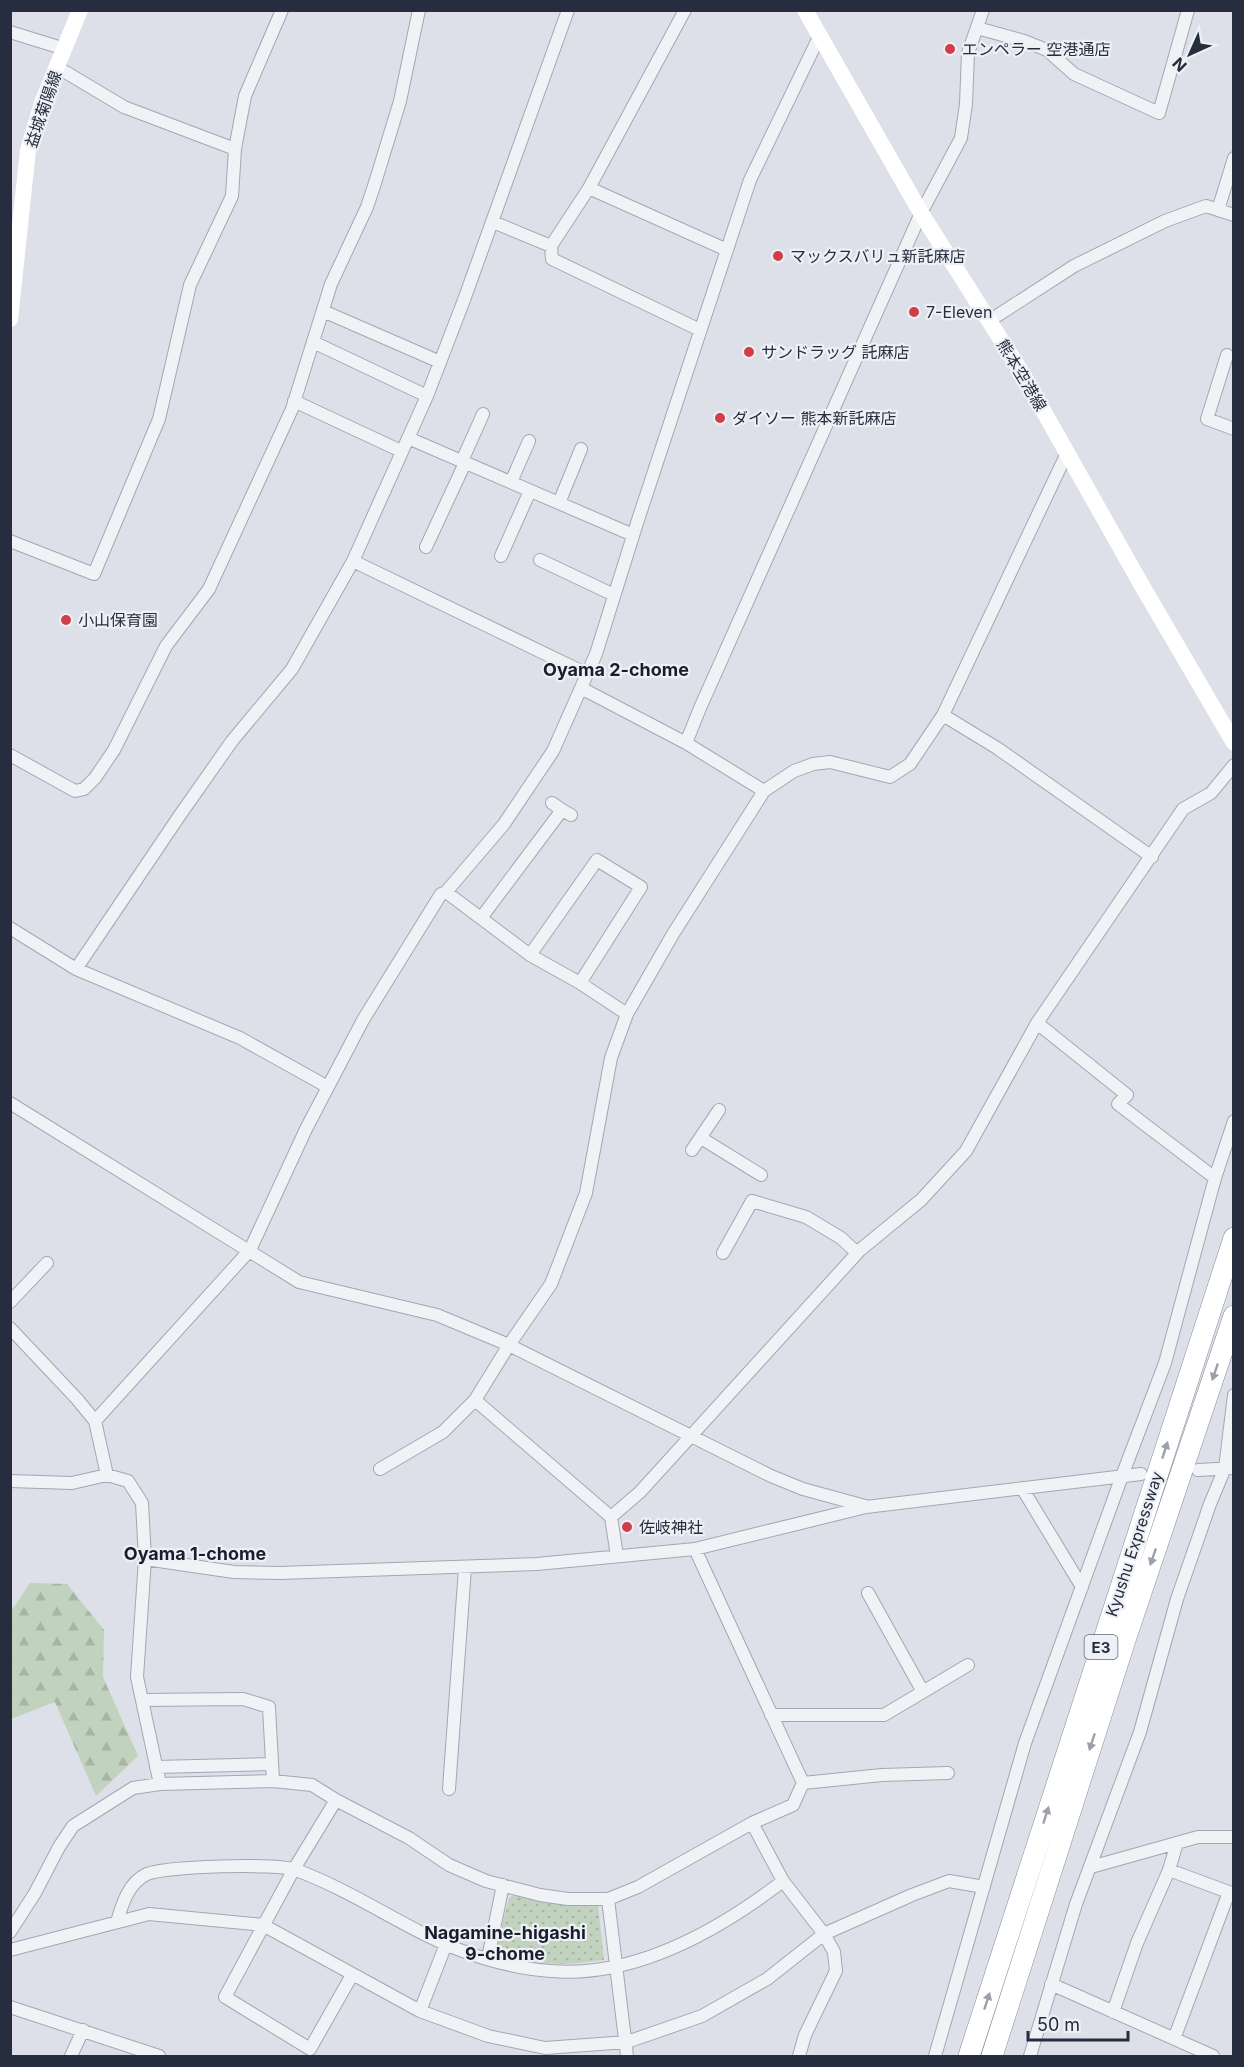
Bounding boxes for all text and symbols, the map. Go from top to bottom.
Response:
north arrow [1160,24,1220,84]
place label: エンペラー 空港通店 [962,39,1111,59]
marker: エンペラー 空港通店 [943,42,957,56]
text: N [1168,53,1191,76]
street label: 益城菊陽線 [21,68,65,150]
place label: マックスバリュ新託麻店 [790,246,966,266]
marker: マックスバリュ新託麻店 [771,249,785,263]
place label: 7-Eleven [926,302,992,322]
marker: 7-Eleven [907,305,921,319]
street label: 熊本空港線 [993,336,1051,414]
place label: サンドラッグ 託麻店 [761,342,910,362]
marker: サンドラッグ 託麻店 [742,345,756,359]
place label: ダイソー 熊本新託麻店 [732,408,897,428]
marker: ダイソー 熊本新託麻店 [713,411,727,425]
place label: 小山保育園 [78,610,158,630]
marker: 小山保育園 [59,613,73,627]
district label: Oyama 2-chome [543,659,689,680]
one-way arrow [1210,1363,1219,1381]
one-way arrow [1161,1441,1170,1459]
street label: Kyushu Expressway [1101,1469,1167,1619]
place label: 佐岐神社 [639,1517,703,1537]
marker: 佐岐神社 [620,1520,634,1534]
district label: Oyama 1-chome [124,1543,266,1564]
one-way arrow [1148,1548,1157,1566]
road number: E3 [1084,1635,1118,1659]
one-way arrow [1087,1733,1096,1751]
one-way arrow [1042,1806,1051,1824]
district label: Nagamine-higashi 9-chome [424,1922,586,1964]
one-way arrow [983,1992,992,2010]
scale bar [1028,2004,1128,2042]
text: 50 m [1037,2014,1080,2035]

